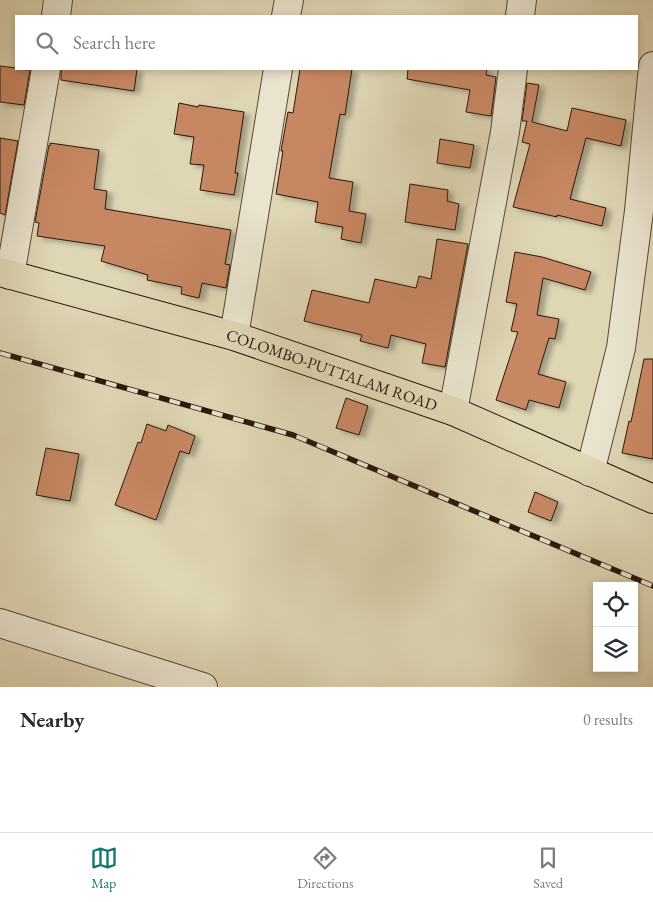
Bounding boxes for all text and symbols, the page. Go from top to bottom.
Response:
search box [15,15,638,70]
icon: search [33,29,61,57]
text: Search here [73,30,155,55]
street label: COLOMBO-PUTTALAM ROAD [224,324,440,416]
map controls [593,582,638,672]
button: locate [593,582,638,627]
button: layers [593,627,638,672]
text: Nearby [20,706,84,733]
text: 0 results [583,709,633,730]
tab: Map [90,844,118,892]
tab: Directions [297,844,354,892]
tab: Saved [533,844,563,892]

